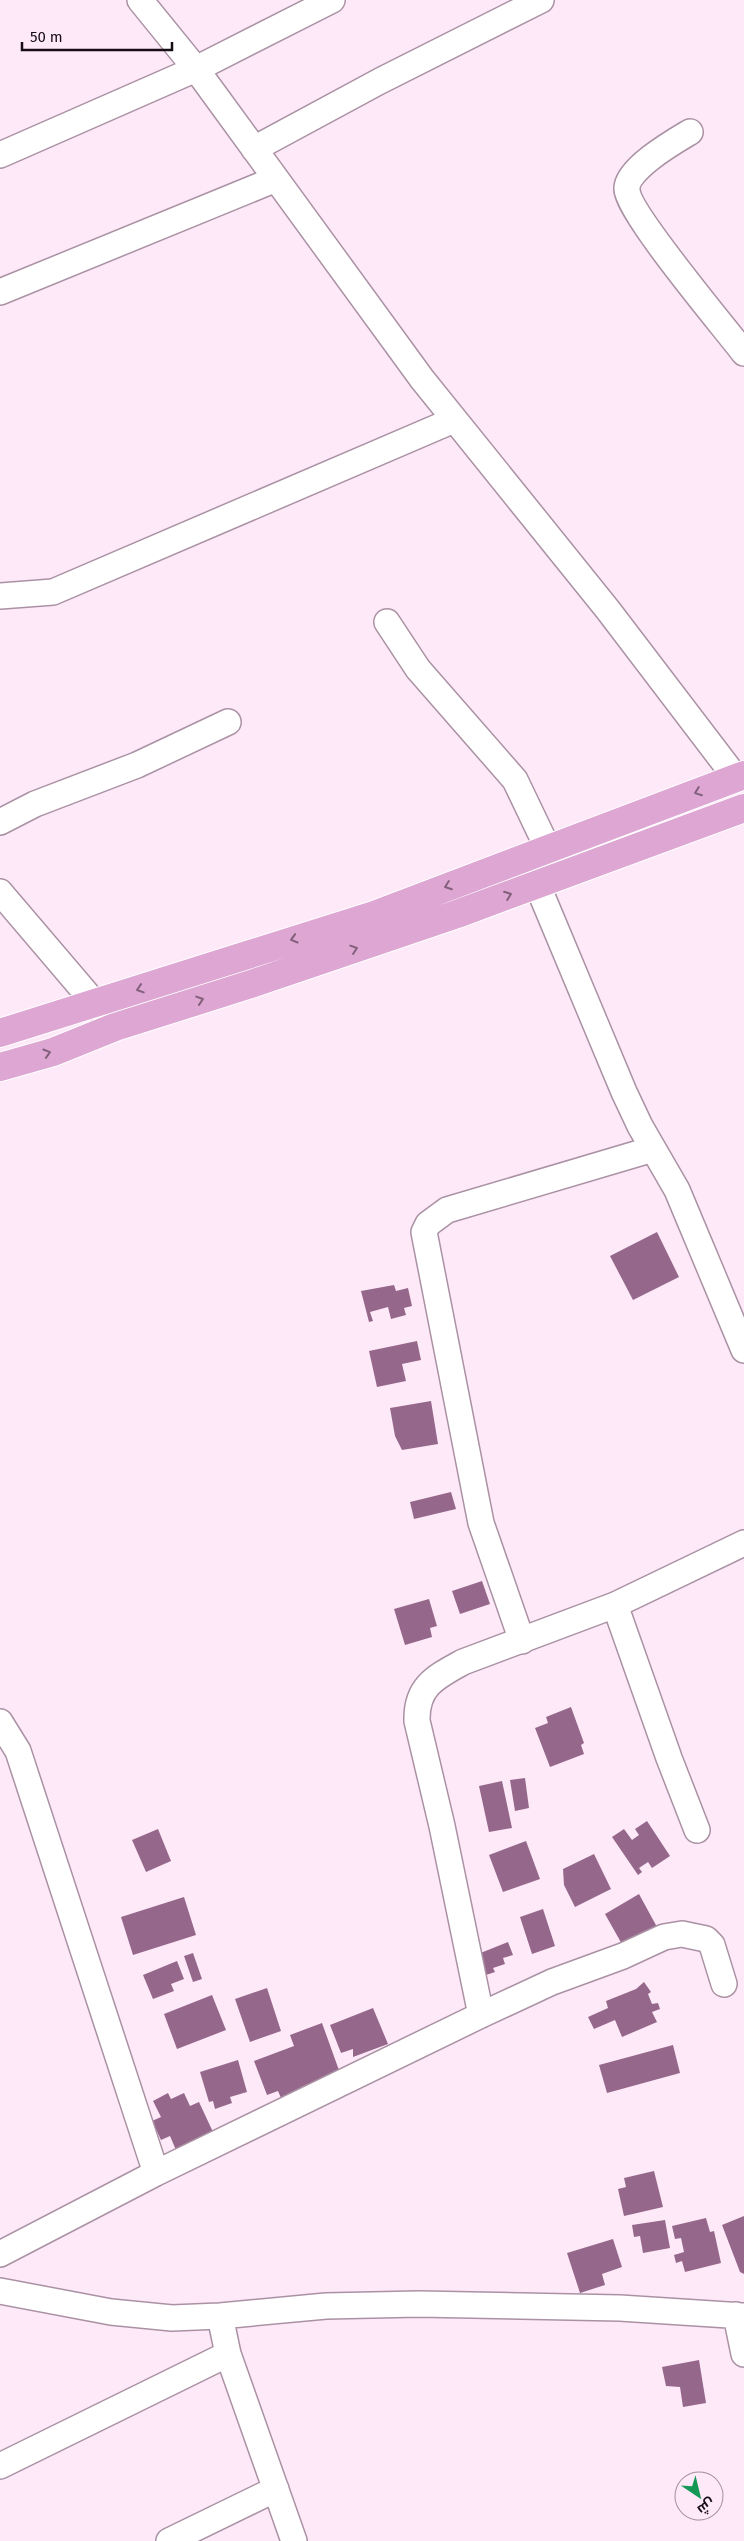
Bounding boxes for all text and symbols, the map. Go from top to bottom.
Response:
scale bar [22,20,172,52]
text: 50 m [30,28,63,46]
one-way arrow [695,786,703,796]
one-way arrow [444,880,453,890]
one-way arrow [503,891,512,901]
one-way arrow [291,934,299,944]
one-way arrow [350,945,358,955]
one-way arrow [136,983,144,993]
one-way arrow [195,996,204,1006]
one-way arrow [42,1049,50,1059]
north arrow [674,2471,724,2521]
text: ش [694,2494,718,2518]

